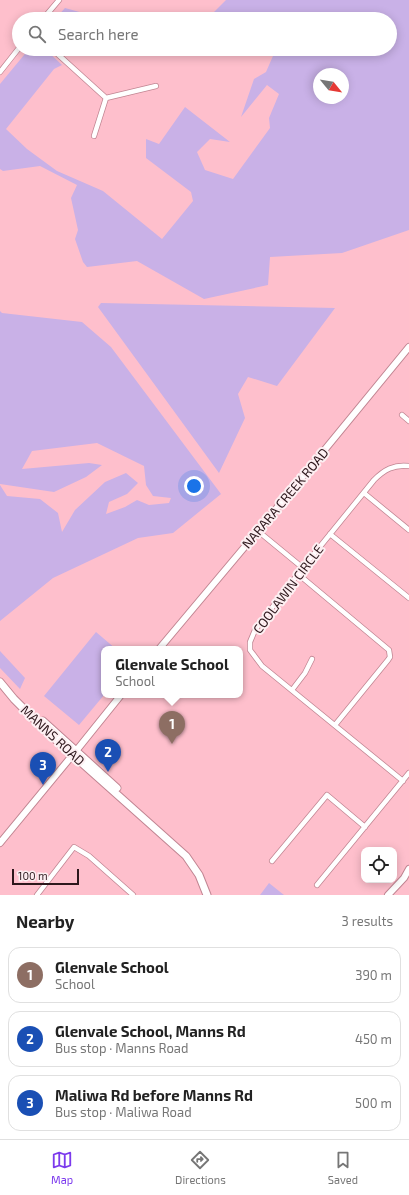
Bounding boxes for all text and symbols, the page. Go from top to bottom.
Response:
search box [12,12,397,56]
icon: search [26,23,48,45]
text: Search here [58,25,139,43]
north arrow [313,68,349,104]
street label: NARARA CREEK ROAD [238,445,332,551]
your location [184,476,204,496]
street label: COOLAWIN CIRCLE [249,541,327,637]
popup [101,646,243,698]
text: Glenvale School [115,655,229,673]
text: School [115,673,155,689]
street label: MANNS ROAD [18,701,88,769]
pin: 1 [159,711,185,744]
pin: 2 [95,739,121,772]
pin: 3 [30,752,56,785]
map controls [361,847,397,883]
button: locate [361,847,397,883]
scale bar [12,867,79,886]
text: 100 m [18,869,48,882]
text: Nearby [16,911,74,931]
text: 3 results [342,913,393,929]
text: Glenvale School [55,958,169,976]
text: 1 [27,967,33,983]
text: 390 m [355,967,392,983]
text: School [55,976,95,992]
text: Glenvale School, Manns Rd [55,1022,246,1040]
text: 2 [26,1031,34,1047]
text: 450 m [355,1031,392,1047]
text: Bus stop · Manns Road [55,1040,188,1056]
text: Maliwa Rd before Manns Rd [55,1086,253,1104]
text: 3 [26,1095,34,1111]
text: 500 m [355,1095,392,1111]
text: Bus stop · Maliwa Road [55,1104,192,1120]
tab: Map [51,1149,73,1186]
tab: Directions [175,1149,226,1186]
tab: Saved [328,1149,358,1186]

